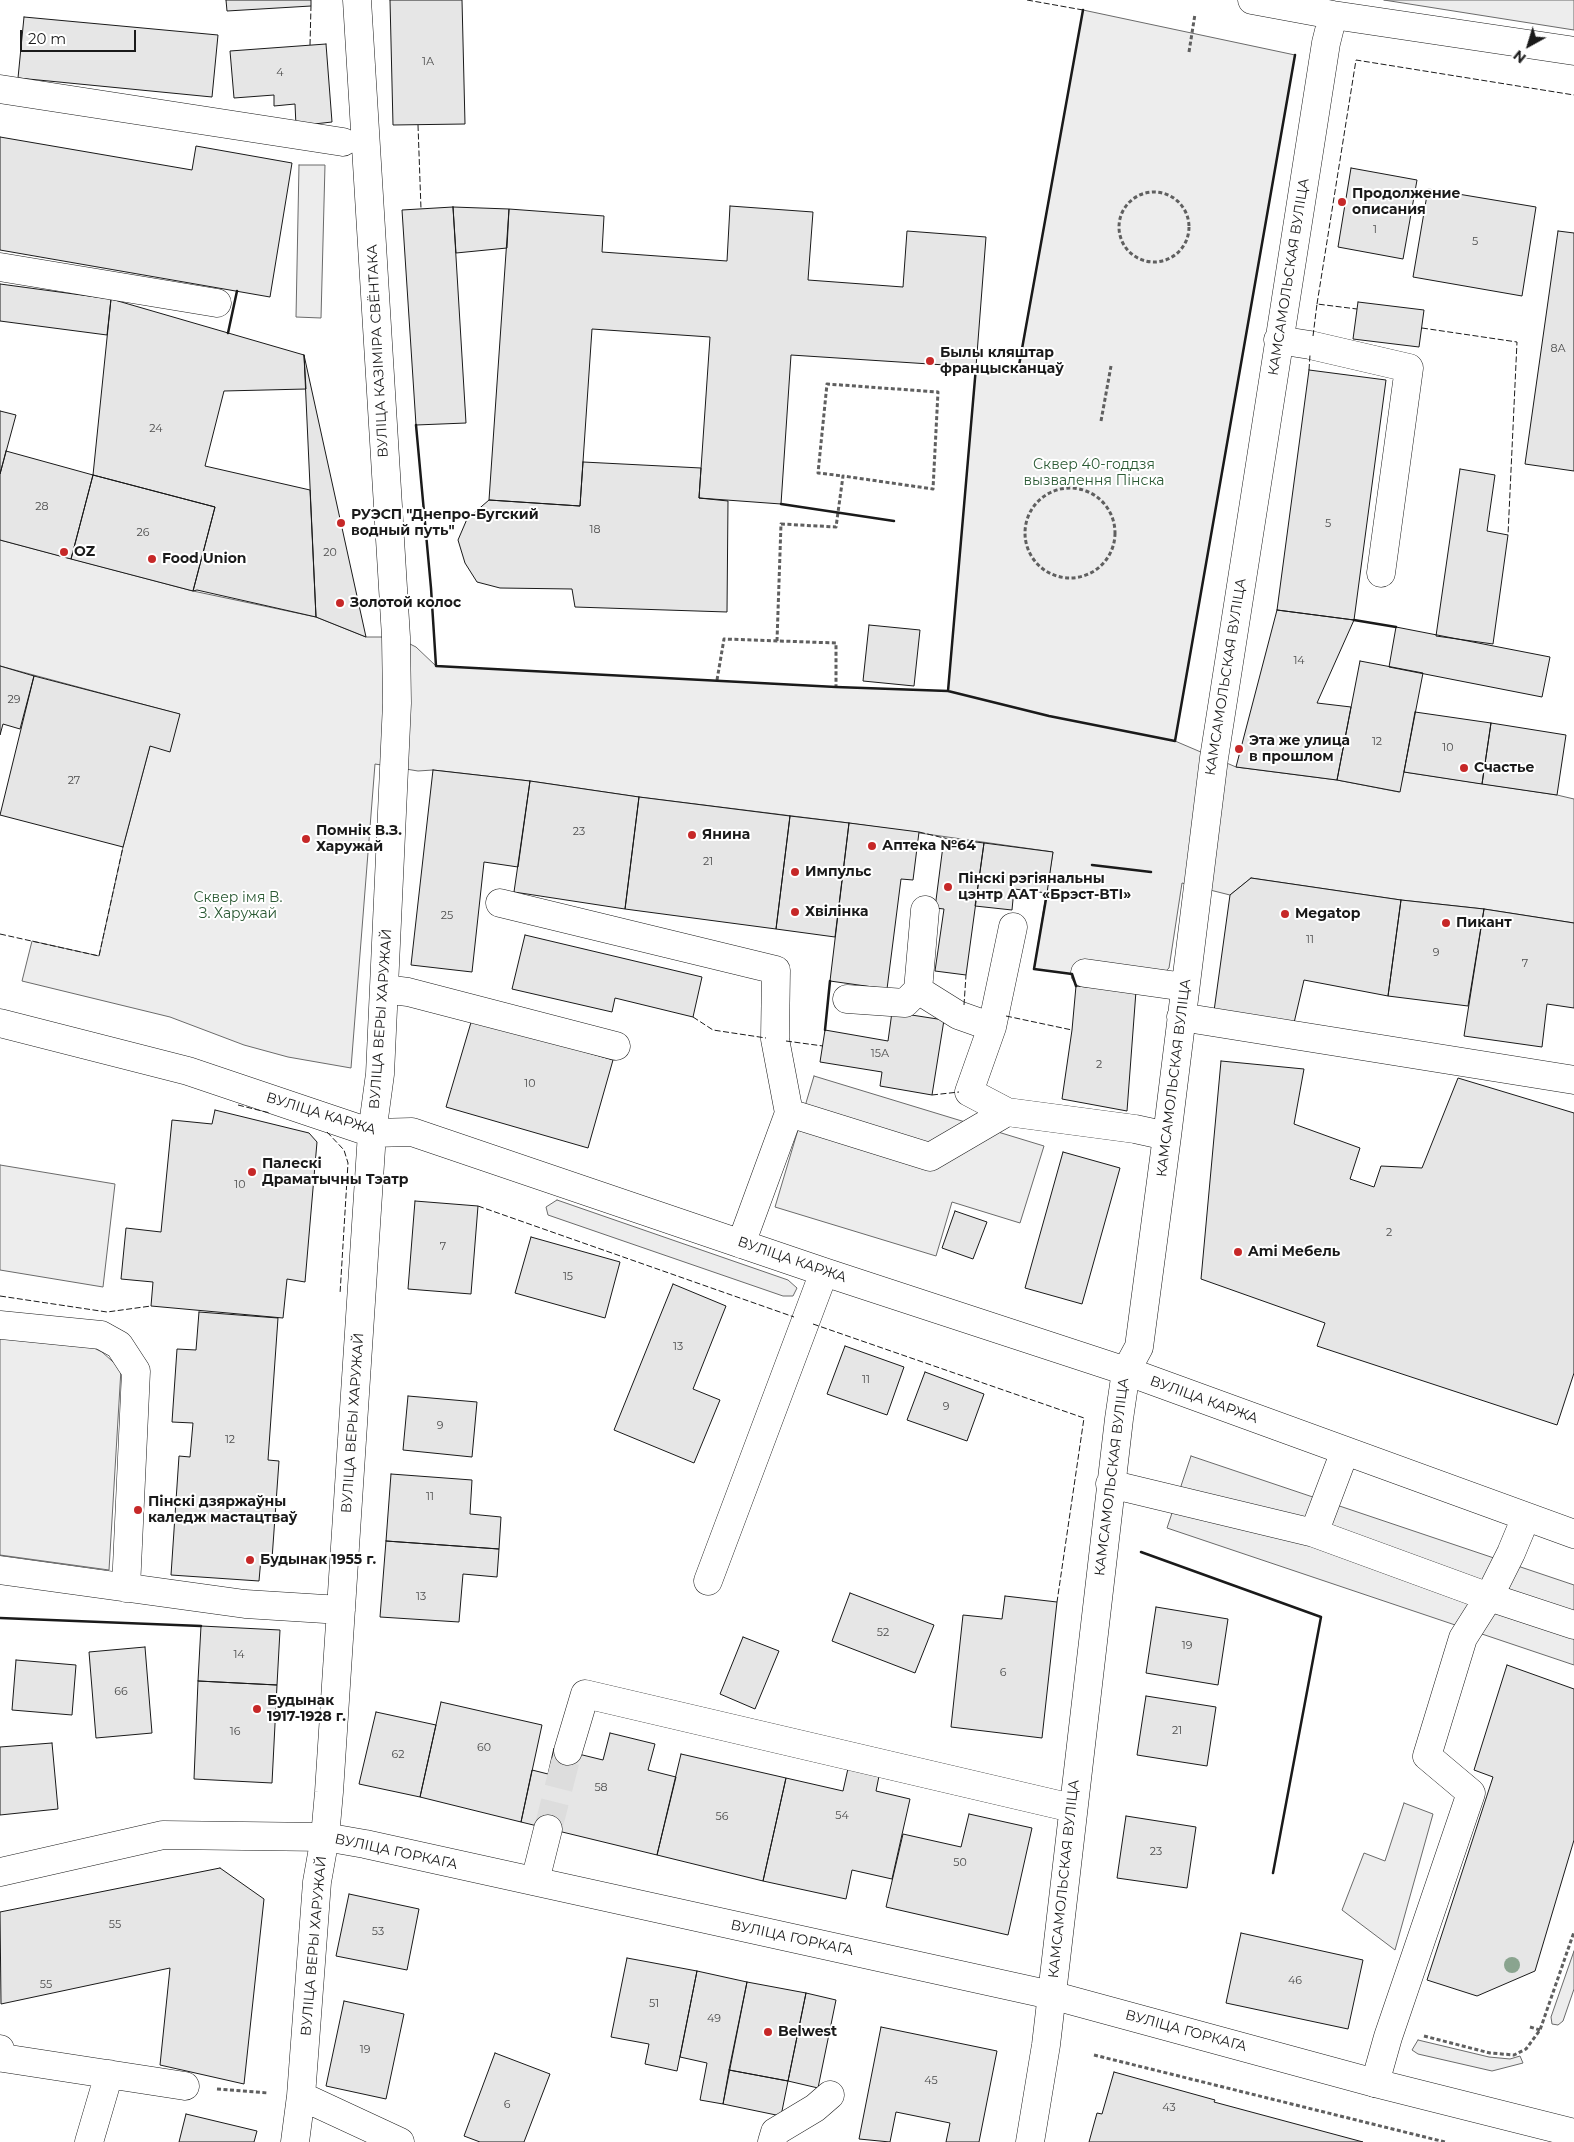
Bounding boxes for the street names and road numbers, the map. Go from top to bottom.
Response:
street label: КАМСАМОЛЬСКАЯ ВУЛІЦА [1265,177,1313,377]
street label: ВУЛІЦА КАЗІМІРА СВЁНТАКА [364,244,392,458]
street label: КАМСАМОЛЬСКАЯ ВУЛІЦА [1202,577,1250,777]
street label: ВУЛІЦА ВЕРЫ ХАРУЖАЙ [366,928,396,1110]
street label: КАМСАМОЛЬСКАЯ ВУЛІЦА [1153,978,1195,1178]
street label: ВУЛІЦА КАРЖА [264,1089,378,1139]
street label: ВУЛІЦА КАРЖА [735,1234,849,1286]
street label: ВУЛІЦА ВЕРЫ ХАРУЖАЙ [338,1332,368,1514]
street label: ВУЛІЦА КАРЖА [1148,1373,1260,1427]
street label: КАМСАМОЛЬСКАЯ ВУЛІЦА [1091,1377,1133,1577]
street label: КАМСАМОЛЬСКАЯ ВУЛІЦА [1045,1779,1083,1979]
street label: ВУЛІЦА ГОРКАГА [333,1831,459,1873]
street label: ВУЛІЦА ВЕРЫ ХАРУЖАЙ [298,1855,330,2037]
street label: ВУЛІЦА ГОРКАГА [729,1917,855,1959]
street label: ВУЛІЦА ГОРКАГА [1123,2007,1249,2055]

